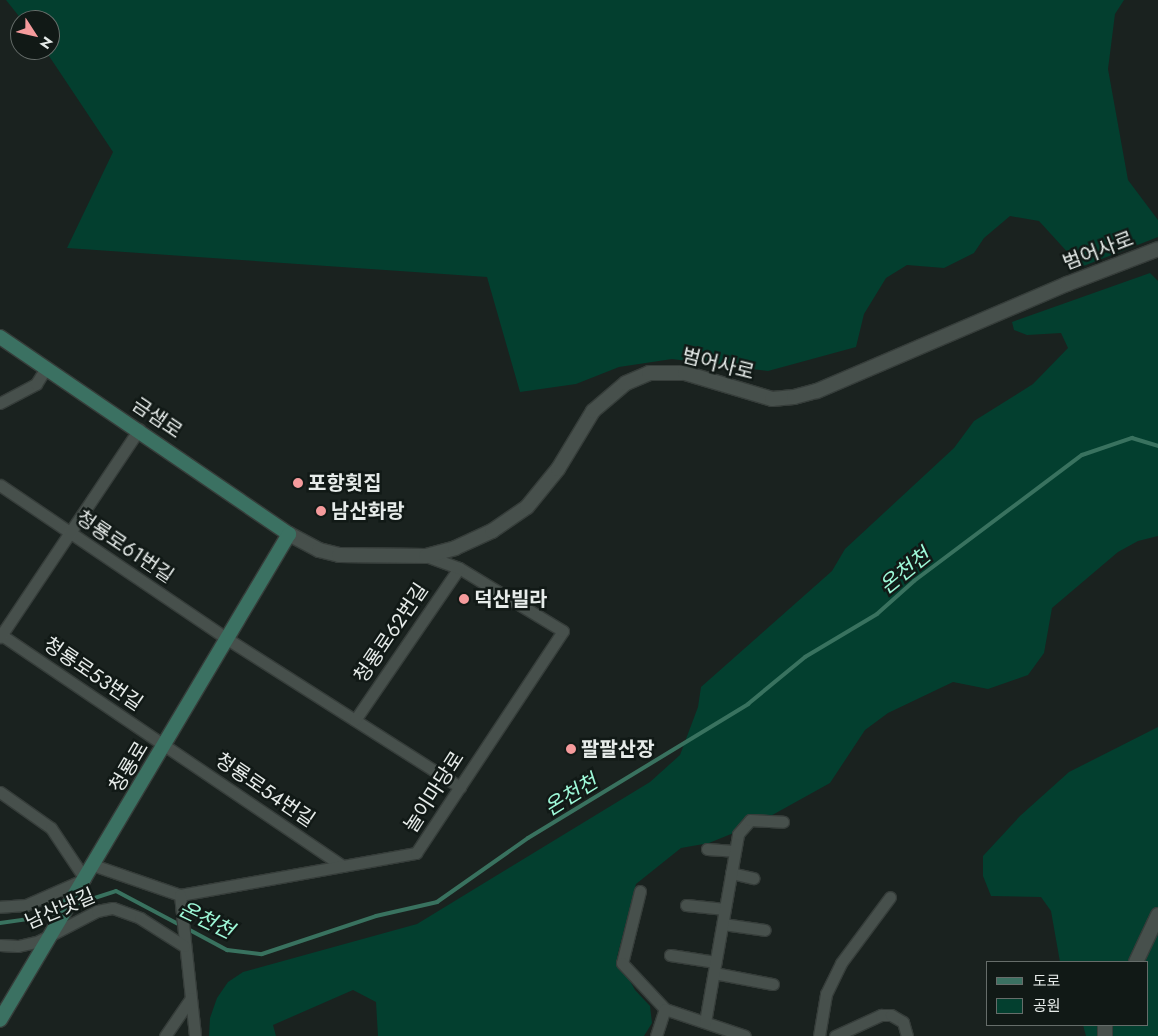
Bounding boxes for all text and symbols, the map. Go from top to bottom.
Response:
north arrow [10,10,60,60]
text: N [35,33,58,53]
street label: 범어사로 [1059,227,1137,275]
street label: 범어사로 [679,343,757,385]
street label: 금샘로 [127,393,187,443]
place label: 포항횟집 [308,471,382,495]
marker: 포항횟집 [292,477,304,489]
place label: 남산화랑 [331,499,405,523]
marker: 남산화랑 [315,505,327,517]
street label: 청룡로61번길 [72,506,178,588]
water label: 온천천 [875,543,935,599]
street label: 청룡로62번길 [349,579,433,687]
place label: 덕산빌라 [474,587,548,611]
marker: 덕산빌라 [458,593,470,605]
street label: 청룡로53번길 [39,632,147,716]
street label: 청룡로 [104,737,154,797]
place label: 팔팔산장 [581,737,655,761]
marker: 팔팔산장 [565,743,577,755]
street label: 놀이마당로 [399,747,469,837]
street label: 청룡로54번길 [211,748,319,832]
water label: 온천천 [540,769,602,821]
street label: 남산냇길 [21,884,99,934]
water label: 온천천 [174,896,238,944]
legend [986,961,1148,1026]
text: 도로 [1033,970,1061,992]
text: 공원 [1033,995,1061,1017]

